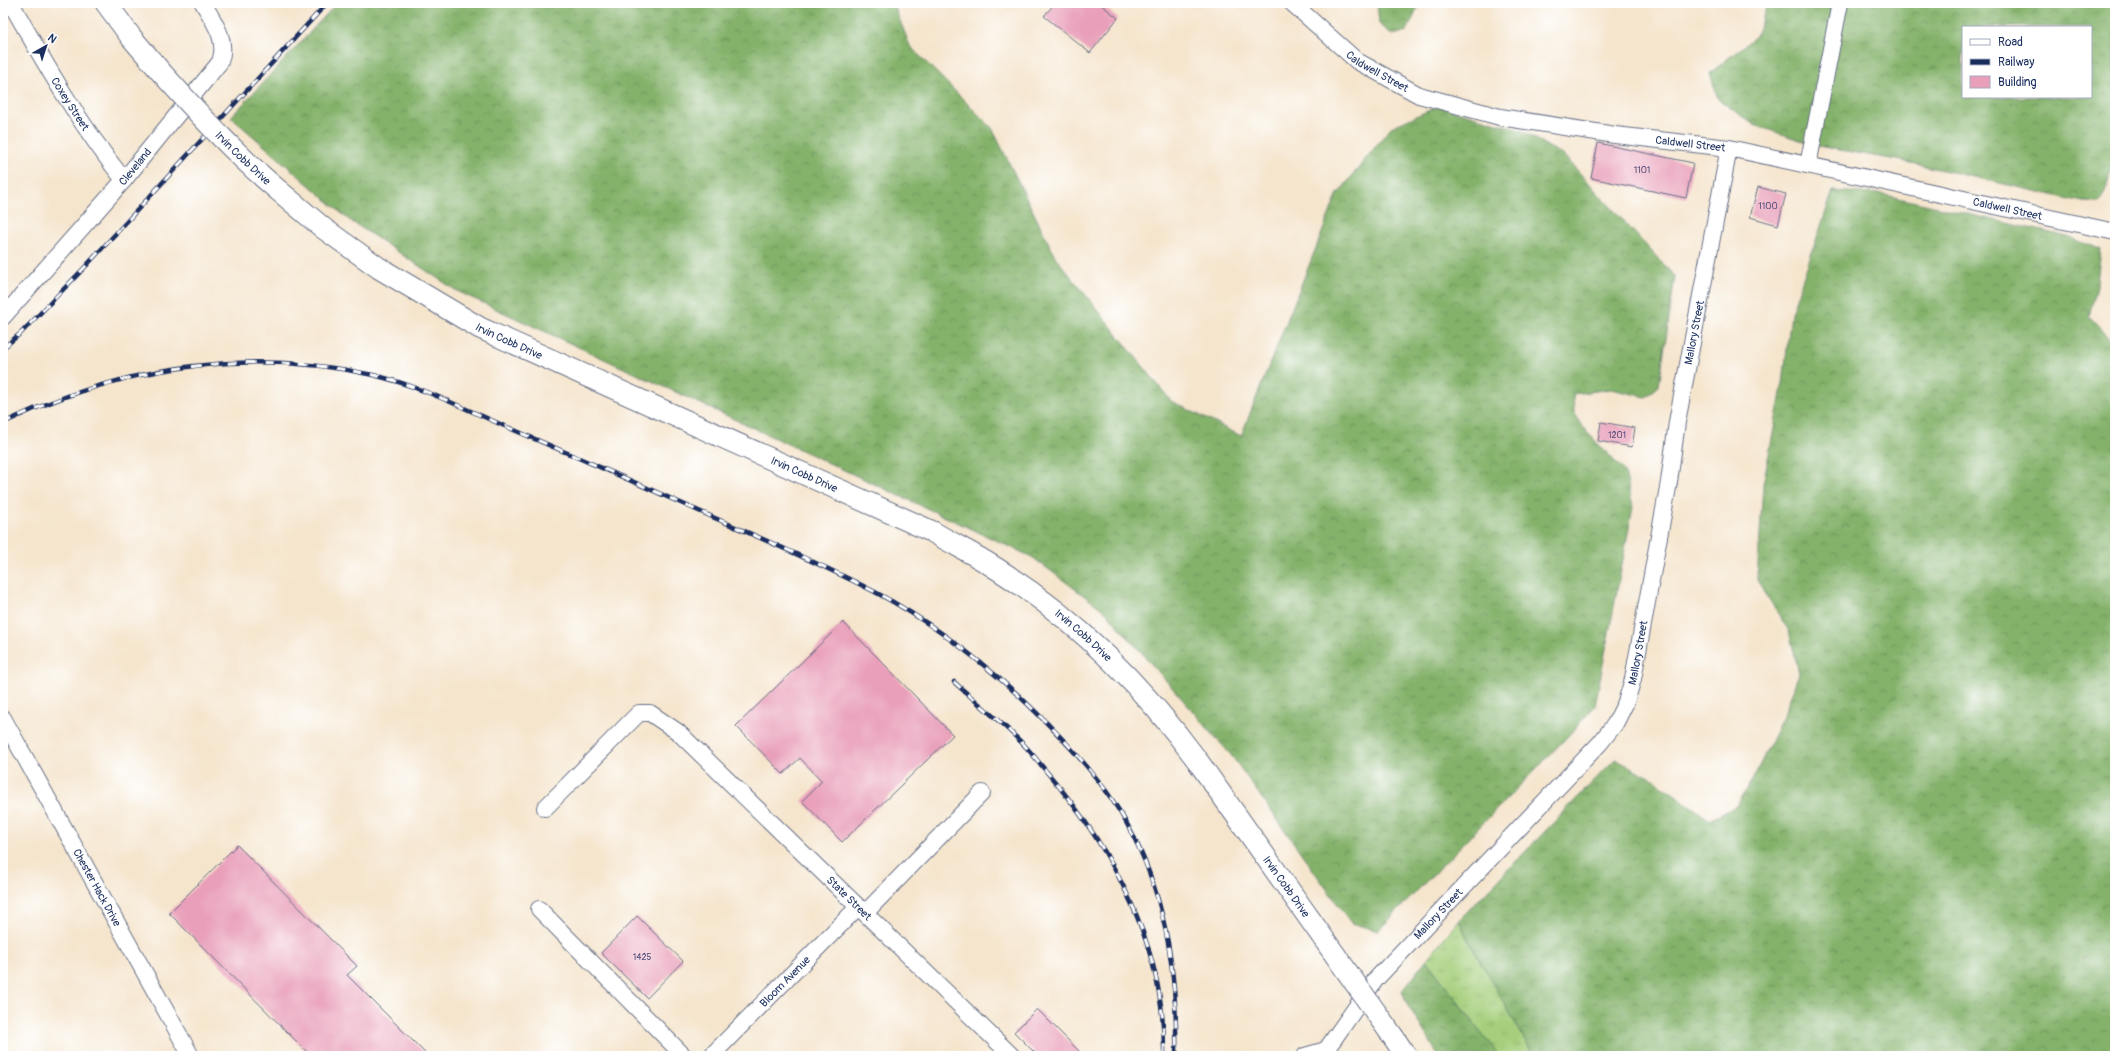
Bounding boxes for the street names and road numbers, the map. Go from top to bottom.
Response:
street label: Caldwell Street [1343,48,1411,95]
street label: Coxey Street [48,75,92,134]
street label: Irvin Cobb Drive [212,129,274,188]
street label: Caldwell Street [1655,134,1727,155]
street label: Cleveland [116,146,154,188]
street label: Caldwell Street [1972,195,2044,223]
street label: Mallory Street [1682,299,1707,366]
street label: Irvin Cobb Drive [473,321,545,362]
street label: Irvin Cobb Drive [769,454,840,495]
street label: Irvin Cobb Drive [1052,607,1115,665]
street label: Mallory Street [1626,619,1651,687]
street label: Chester Hack Drive [70,847,124,929]
street label: Irvin Cobb Drive [1260,854,1313,920]
street label: State Street [824,874,875,924]
street label: Mallory Street [1411,886,1466,942]
street label: Bloom Avenue [757,953,813,1010]

